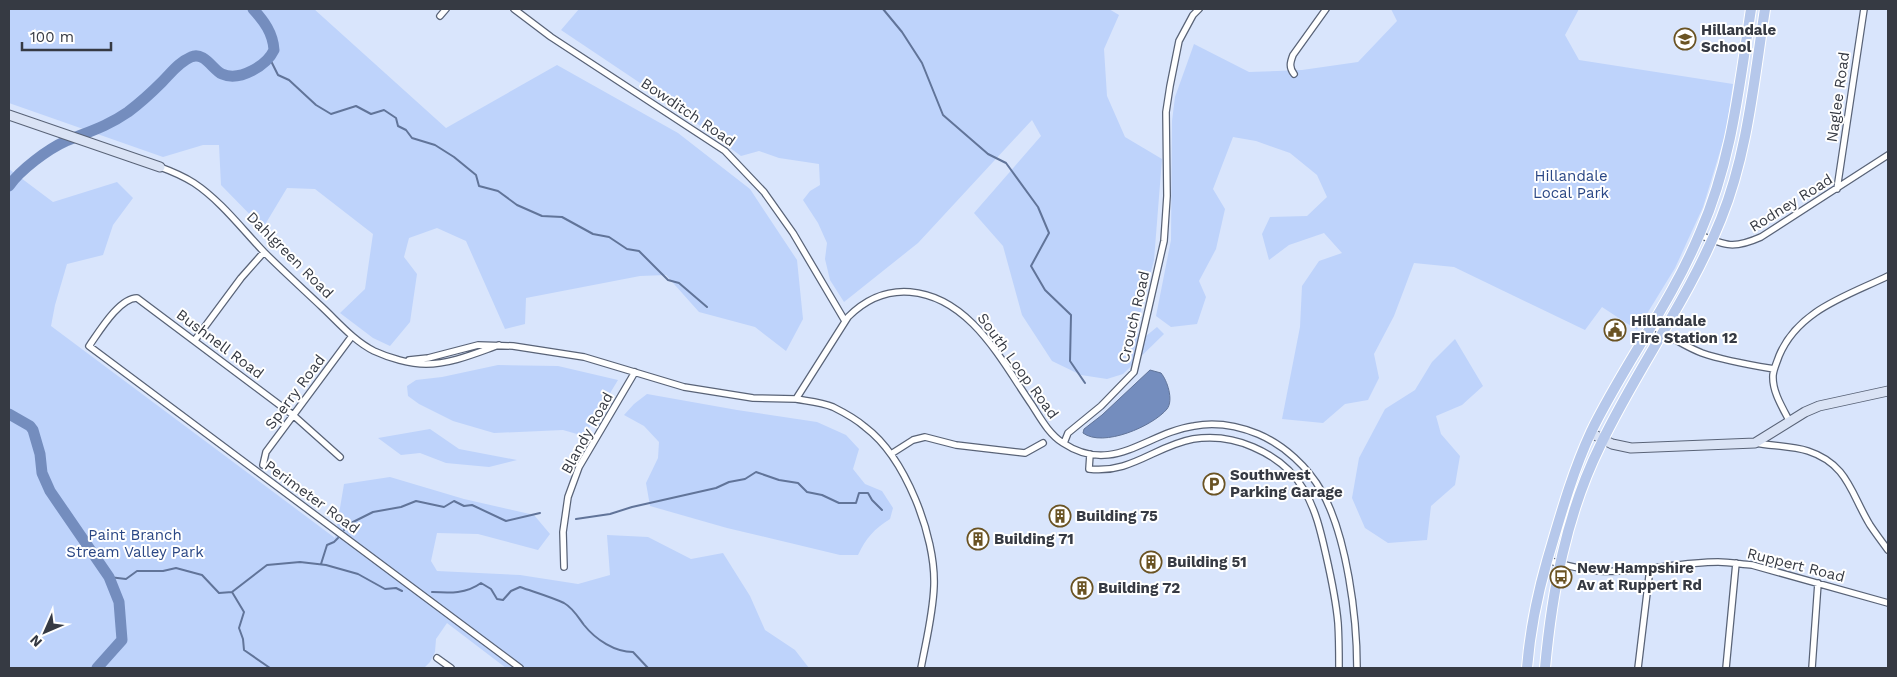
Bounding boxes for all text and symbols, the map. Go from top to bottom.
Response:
scale bar [22,20,111,52]
place label: Hillandale School [1701,21,1776,56]
school or university icon: Hillandale School [1673,27,1697,51]
text: 100 m [30,28,74,46]
street label: Naglee Road [1823,51,1853,143]
street label: Bowditch Road [637,74,739,150]
park label: Hillandale Local Park [1533,167,1610,202]
street label: Rodney Road [1746,170,1836,236]
street label: Dahlgreen Road [243,208,337,302]
street label: Crouch Road [1115,269,1153,365]
street label: Bushnell Road [173,305,267,383]
street label: South Loop Road [974,310,1062,422]
place label: Hillandale Fire Station 12 [1631,312,1737,347]
public building icon: Hillandale Fire Station 12 [1603,318,1627,342]
street label: Sperry Road [261,351,329,433]
street label: Blandy Road [557,389,617,477]
street label: Perimeter Road [261,457,363,537]
place label: Southwest Parking Garage [1230,466,1343,501]
parking icon: Southwest Parking Garage [1202,472,1226,496]
building icon: Building 75 [1048,504,1072,528]
place label: Building 75 [1076,507,1158,525]
park label: Paint Branch Stream Valley Park [66,526,204,561]
building icon: Building 71 [966,527,990,551]
place label: Building 71 [994,530,1074,548]
street label: Ruppert Road [1745,544,1847,586]
building icon: Building 51 [1139,550,1163,574]
place label: Building 51 [1167,553,1247,571]
place label: New Hampshire Av at Ruppert Rd [1577,559,1702,594]
bus stop icon: New Hampshire Av at Ruppert Rd [1549,565,1573,589]
building icon: Building 72 [1070,576,1094,600]
place label: Building 72 [1098,579,1180,597]
north arrow [20,607,70,657]
text: N [26,632,45,651]

